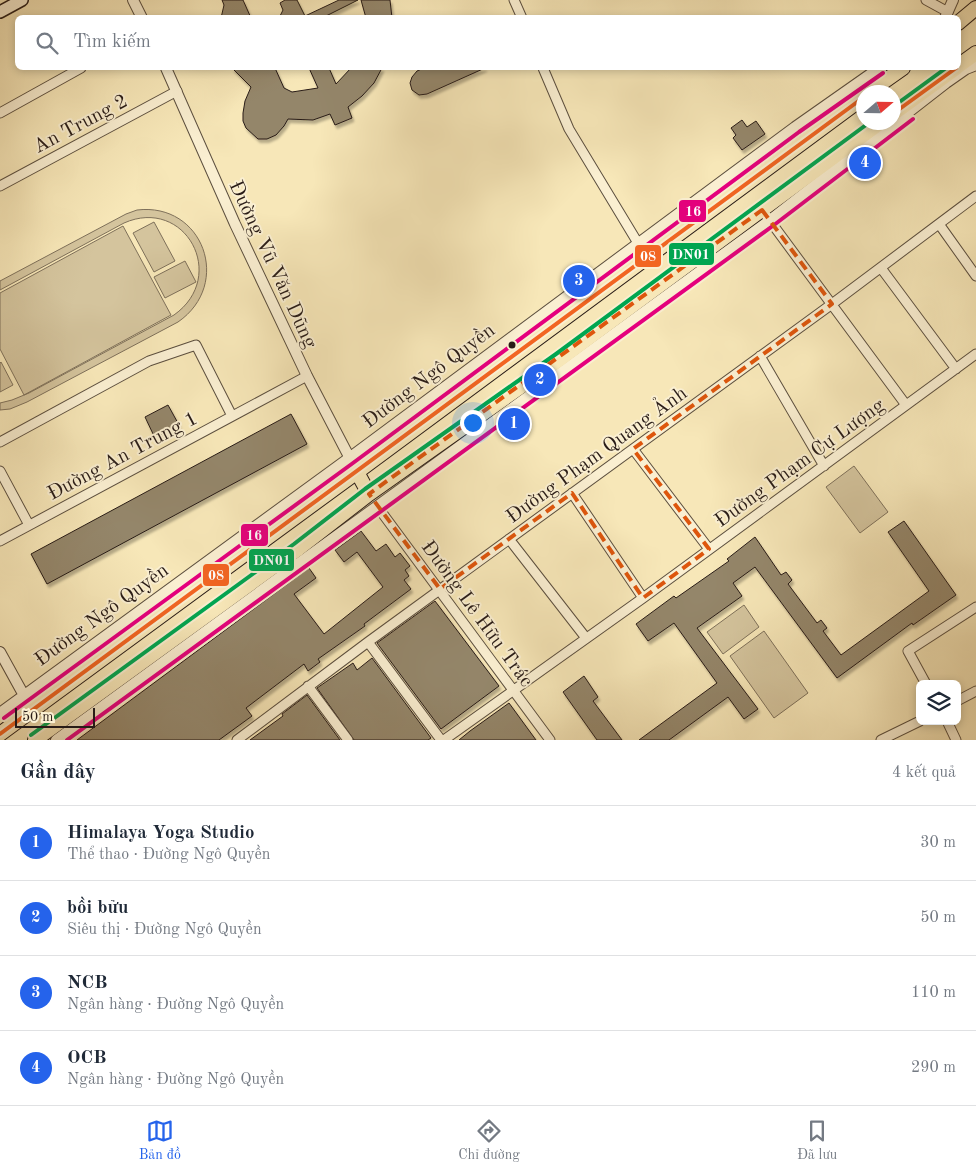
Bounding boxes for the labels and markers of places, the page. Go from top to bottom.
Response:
pin: 4 [849,144,881,182]
pin: 3 [563,262,595,300]
unlabelled marker [507,340,517,350]
pin: 2 [524,361,556,399]
pin: 1 [498,405,530,443]

